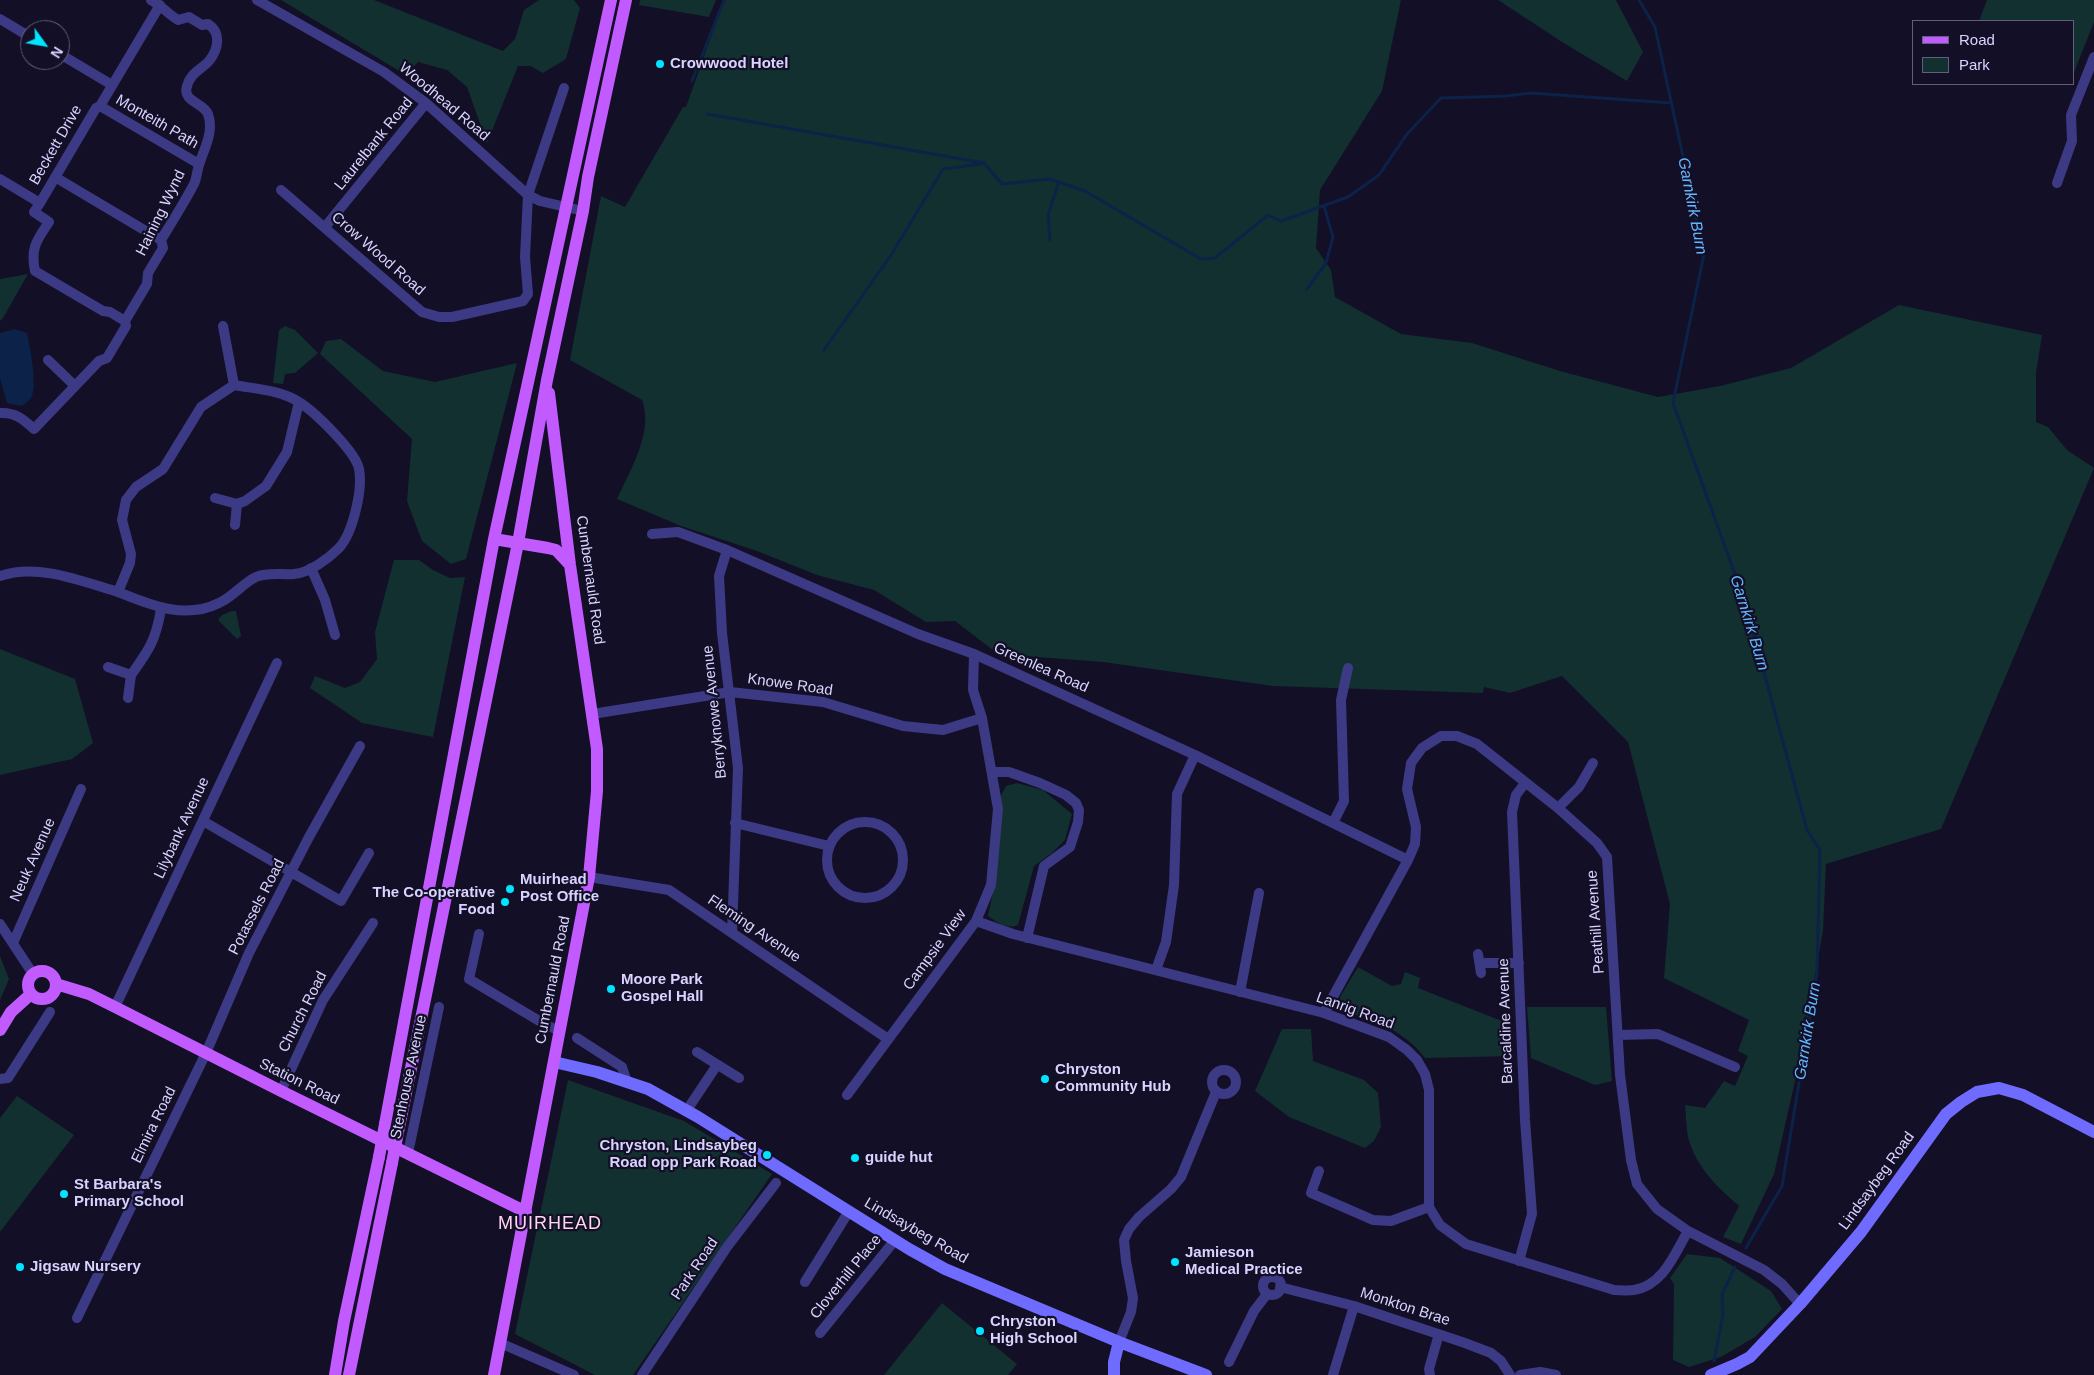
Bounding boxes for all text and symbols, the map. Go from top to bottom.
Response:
north arrow [20,20,70,70]
legend [1912,20,2074,85]
text: Road [1959,31,1995,48]
text: N [47,44,66,61]
place label: Crowwood Hotel [670,55,788,73]
text: Park [1959,56,1990,73]
marker: Crowwood Hotel [654,58,666,70]
street label: Woodhead Road [395,59,493,145]
street label: Monteith Path [112,91,202,153]
street label: Laurelbank Road [331,94,417,194]
street label: Beckett Drive [26,102,86,188]
water label: Garnkirk Burn [1673,156,1711,256]
street label: Haining Wynd [132,167,190,259]
street label: Crow Wood Road [328,208,428,300]
street label: Cumbernauld Road [572,514,608,646]
water label: Garnkirk Burn [1725,573,1773,673]
street label: Greenlea Road [991,639,1091,697]
street label: Berryknowe Avenue [699,644,731,780]
street label: Knowe Road [746,670,834,700]
street label: Lilybank Avenue [151,774,213,882]
street label: Neuk Avenue [7,815,59,905]
street label: Potassels Road [225,856,289,958]
street label: Peathill Avenue [1583,870,1609,974]
place label: Muirhead Post Office [520,871,599,906]
marker: Muirhead Post Office [504,883,516,895]
place label: The Co-operative Food [372,884,495,919]
street label: Fleming Avenue [704,891,804,967]
marker: The Co-operative Food [499,896,511,908]
street label: Campsie View [900,906,970,994]
street label: Cumbernauld Road [532,914,574,1046]
street label: Barcaldine Avenue [1495,958,1517,1084]
street label: Church Road [275,969,331,1055]
place label: Moore Park Gospel Hall [621,971,704,1006]
water label: Garnkirk Burn [1791,981,1825,1081]
marker: Moore Park Gospel Hall [605,983,617,995]
street label: Lanrig Road [1314,989,1396,1033]
street label: Stenhouse Avenue [387,1013,431,1141]
street label: Station Road [256,1055,342,1109]
place label: Chryston Community Hub [1055,1061,1171,1096]
marker: Chryston Community Hub [1039,1073,1051,1085]
street label: Elmira Road [128,1084,180,1166]
street label: Lindsaybeg Road [1835,1128,1919,1234]
place label: Chryston, Lindsaybeg Road opp Park Road [599,1137,757,1172]
marker: Chryston, Lindsaybeg Road opp Park Road [761,1149,773,1161]
place label: guide hut [865,1149,932,1167]
marker: guide hut [849,1152,861,1164]
place label: St Barbara's Primary School [74,1176,184,1211]
marker: St Barbara's Primary School [58,1188,70,1200]
street label: Lindsaybeg Road [861,1194,971,1268]
district label: MUIRHEAD [497,1213,603,1235]
street label: Cloverhill Place [806,1231,886,1323]
street label: Park Road [668,1235,722,1303]
place label: Jamieson Medical Practice [1185,1244,1303,1279]
marker: Jamieson Medical Practice [1169,1256,1181,1268]
place label: Jigsaw Nursery [30,1258,141,1276]
marker: Jigsaw Nursery [14,1261,26,1273]
street label: Monkton Brae [1358,1284,1452,1330]
place label: Chryston High School [990,1313,1077,1348]
marker: Chryston High School [974,1325,986,1337]

